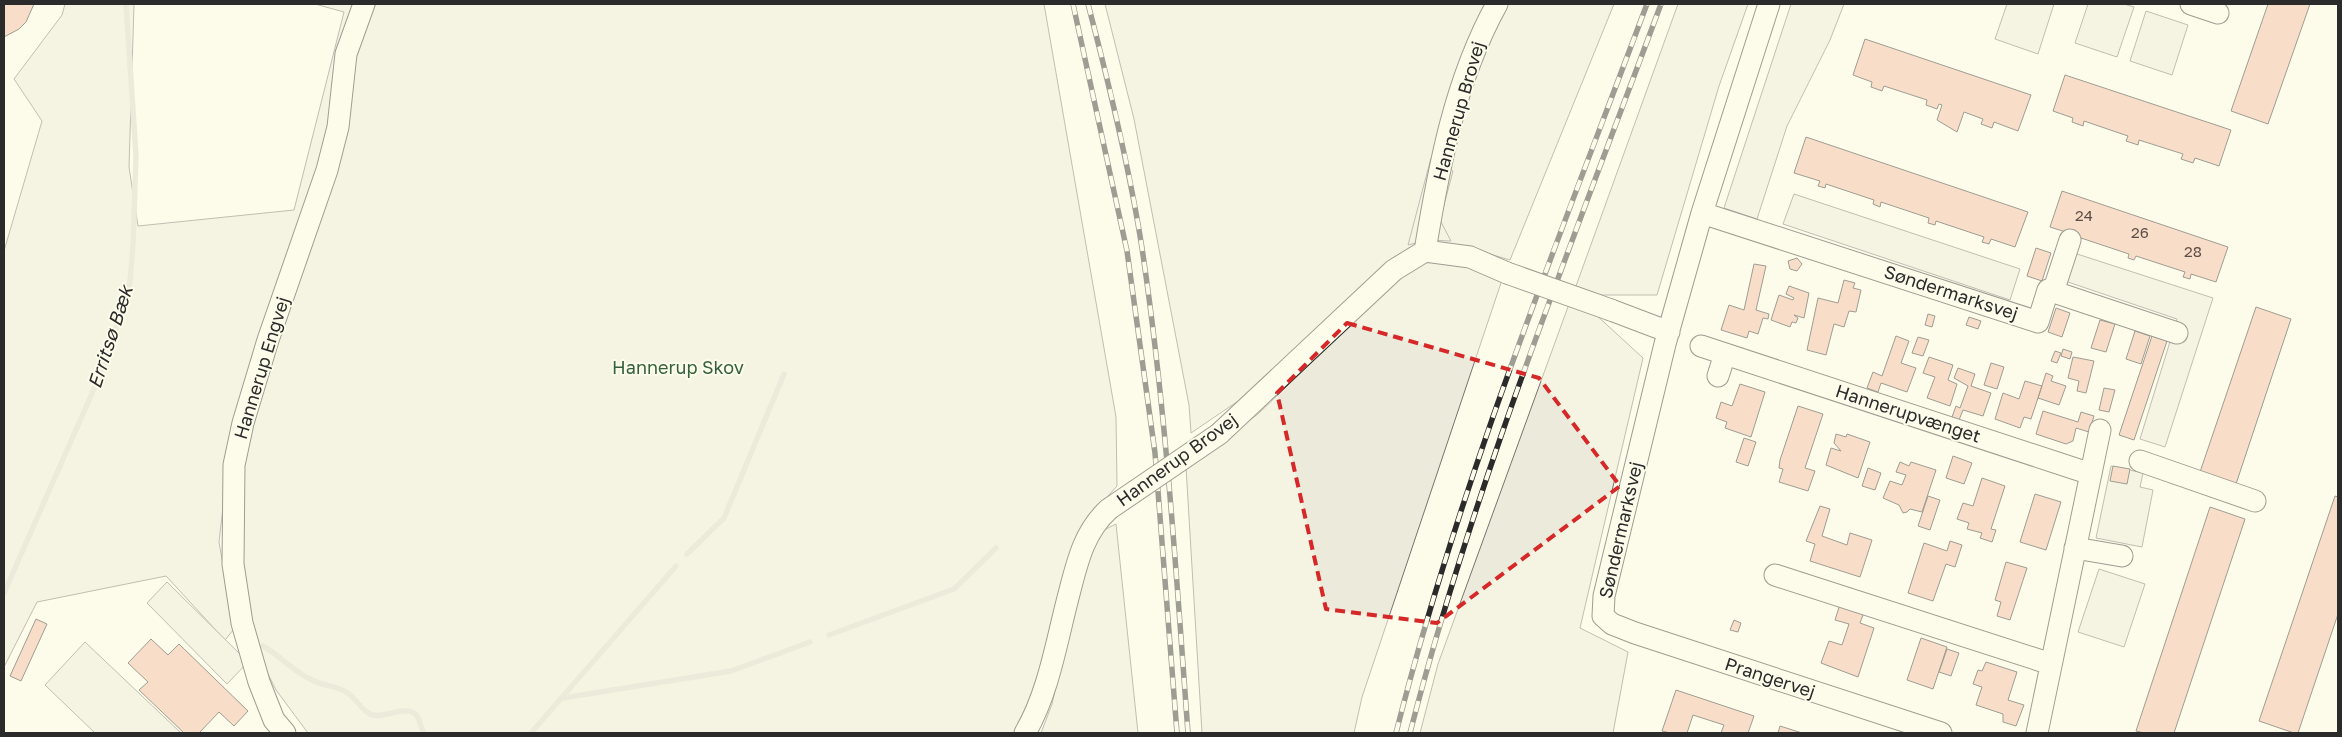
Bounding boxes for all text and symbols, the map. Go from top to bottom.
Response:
street label: Hannerup Brovej [1428,38,1488,183]
house number: 24 [2075,206,2093,224]
house number: 26 [2131,223,2149,241]
house number: 28 [2184,242,2202,260]
street label: Søndermarksvej [1881,260,2021,324]
water label: Erritsø Bæk [82,280,138,391]
street label: Hannerup Engvej [229,294,293,442]
park label: Hannerup Skov [612,356,744,378]
street label: Hannerupvænget [1833,379,1984,447]
street label: Hannerup Brovej [1112,408,1241,510]
street label: Søndermarksvej [1594,459,1646,600]
street label: Prangervej [1722,652,1818,702]

